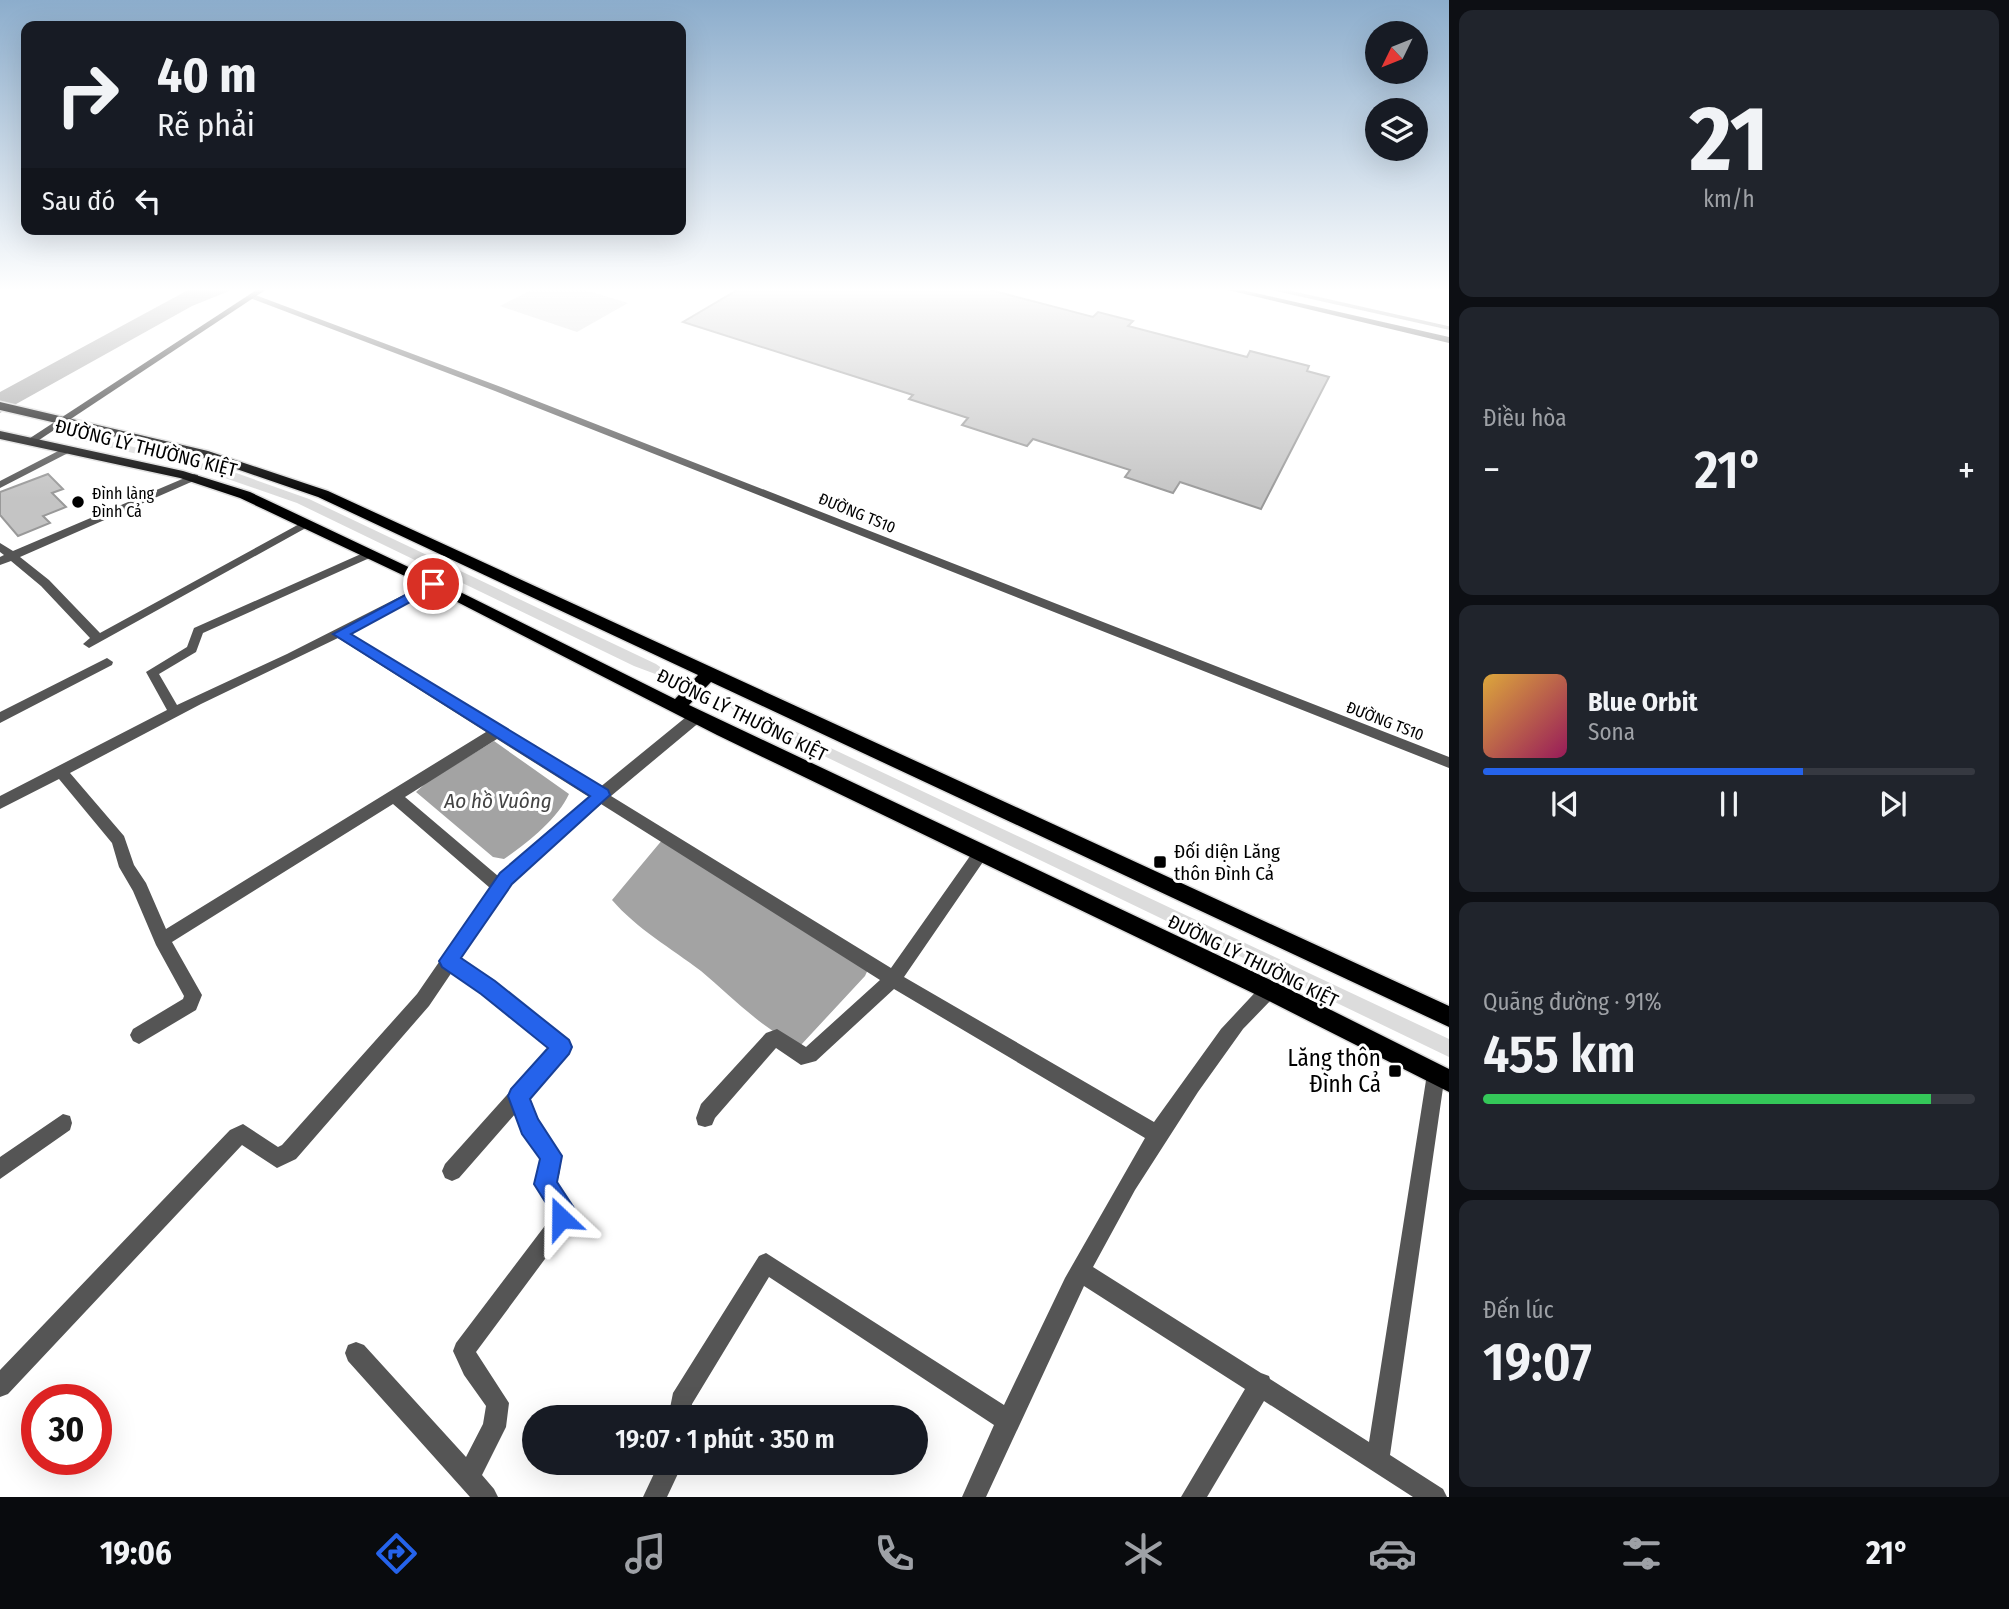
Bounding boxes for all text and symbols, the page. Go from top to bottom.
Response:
north arrow [1365,21,1428,84]
map controls [1365,21,1428,161]
text: 40 m [157,46,257,105]
icon: right [42,49,133,140]
text: 21 [1689,85,1769,194]
button: layers [1365,98,1428,161]
text: Rẽ phải [157,106,255,144]
icon: left [129,182,167,220]
text: km/h [1703,185,1755,213]
text: Sau đó [42,186,115,217]
text: Điều hòa [1483,404,1567,432]
street label: ĐƯỜNG LÝ THƯỜNG KIỆT [53,414,240,482]
text: 21° [1694,439,1763,502]
text: − [1483,447,1500,493]
text: + [1958,447,1975,493]
place label: Đình làng Đình Cả [92,484,155,521]
street label: ĐƯỜNG TS10 [816,489,898,537]
marker: Đình làng Đình Cả [70,494,86,510]
pin [403,554,463,614]
icon: arrive [414,565,452,603]
street label: ĐƯỜNG LÝ THƯỜNG KIỆT [653,664,831,766]
text: Blue Orbit [1588,687,1698,718]
street label: ĐƯỜNG TS10 [1344,698,1426,744]
text: Sona [1588,718,1635,746]
icon: previous [1546,785,1584,823]
icon: pause [1710,785,1748,823]
icon: next [1874,785,1912,823]
water label: Ao hồ Vuông [443,788,552,814]
place label: Đối diện Lăng thôn Đình Cả [1174,840,1280,885]
marker: Đối diện Lăng thôn Đình Cả [1152,854,1168,870]
street label: ĐƯỜNG LÝ THƯỜNG KIỆT [1164,910,1342,1012]
text: Quãng đường · 91% [1483,988,1662,1016]
text: 455 km [1483,1023,1636,1086]
place label: Lăng thôn Đình Cả [1288,1044,1381,1098]
marker: Lăng thôn Đình Cả [1387,1063,1403,1079]
position arrow [524,1181,598,1255]
text: Đến lúc [1483,1296,1553,1324]
text: 19:07 [1483,1331,1592,1394]
speed limit sign: 30 [21,1384,112,1475]
text: 19:07 · 1 phút · 350 m [615,1424,835,1455]
icon: directions [372,1529,421,1578]
icon: music [621,1529,670,1578]
icon: phone [870,1529,919,1578]
icon: climate [1119,1529,1168,1578]
icon: car [1368,1529,1417,1578]
icon: filters [1617,1529,1666,1578]
text: 19:06 [100,1534,172,1572]
text: 21° [1866,1534,1909,1572]

